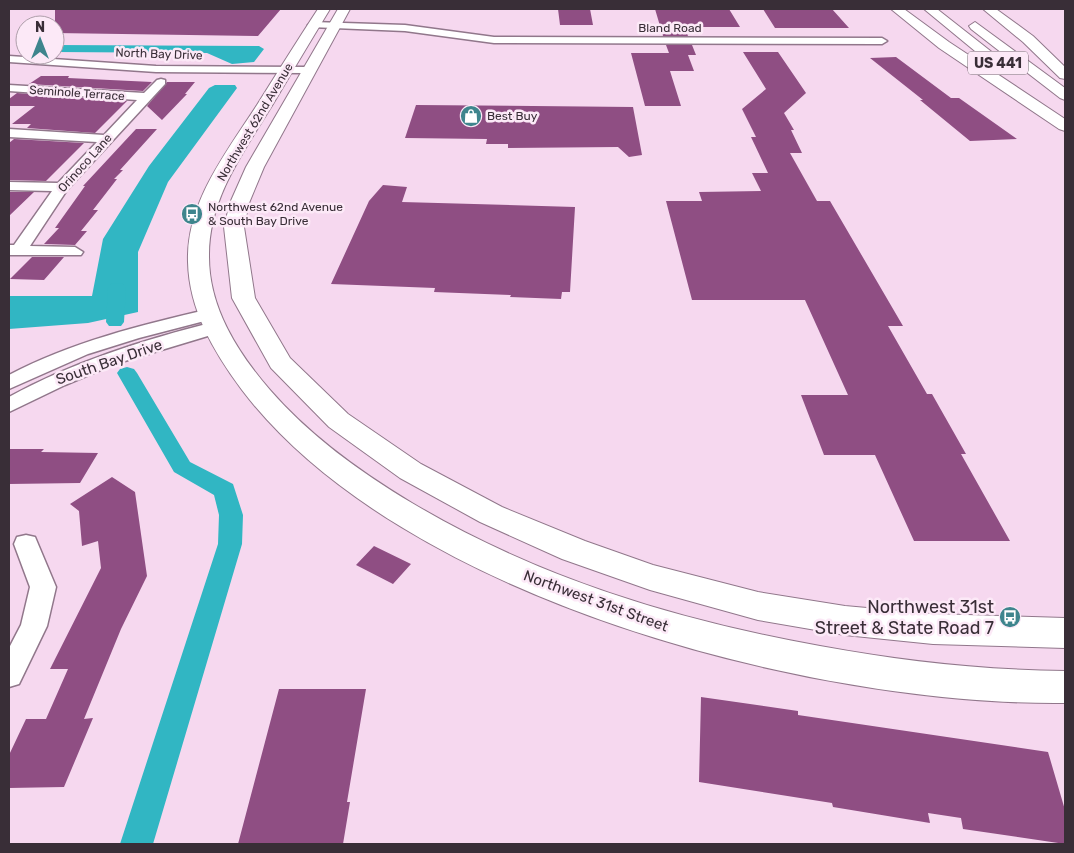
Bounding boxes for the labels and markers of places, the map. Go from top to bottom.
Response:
shop icon: Best Buy [459,104,483,128]
place label: Best Buy [487,109,538,123]
place label: Northwest 62nd Avenue & South Bay Drive [208,200,343,228]
bus stop icon: Northwest 62nd Avenue & South Bay Drive [180,202,204,226]
place label: Northwest 31st Street & State Road 7 [815,596,994,639]
bus stop icon: Northwest 31st Street & State Road 7 [998,605,1022,629]

